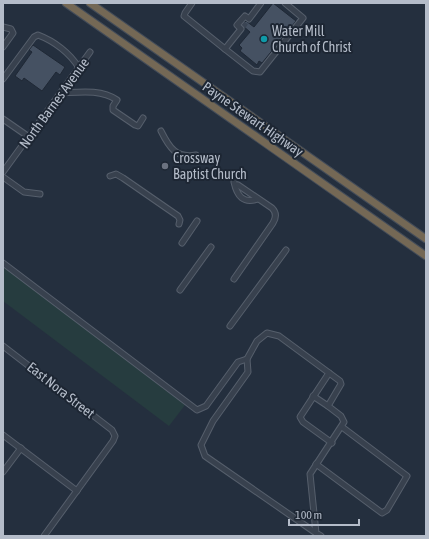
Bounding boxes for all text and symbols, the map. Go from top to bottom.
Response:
place label: Water Mill Church of Christ [272,23,352,55]
marker: Water Mill Church of Christ [259,34,269,44]
street label: North Barnes Avenue [16,55,92,151]
street label: Payne Stewart Highway [200,78,307,160]
place label: Crossway Baptist Church [173,150,247,182]
marker: Crossway Baptist Church [160,161,170,171]
street label: East Nora Street [24,359,98,421]
scale bar [289,501,359,527]
text: 100 m [295,508,322,522]

